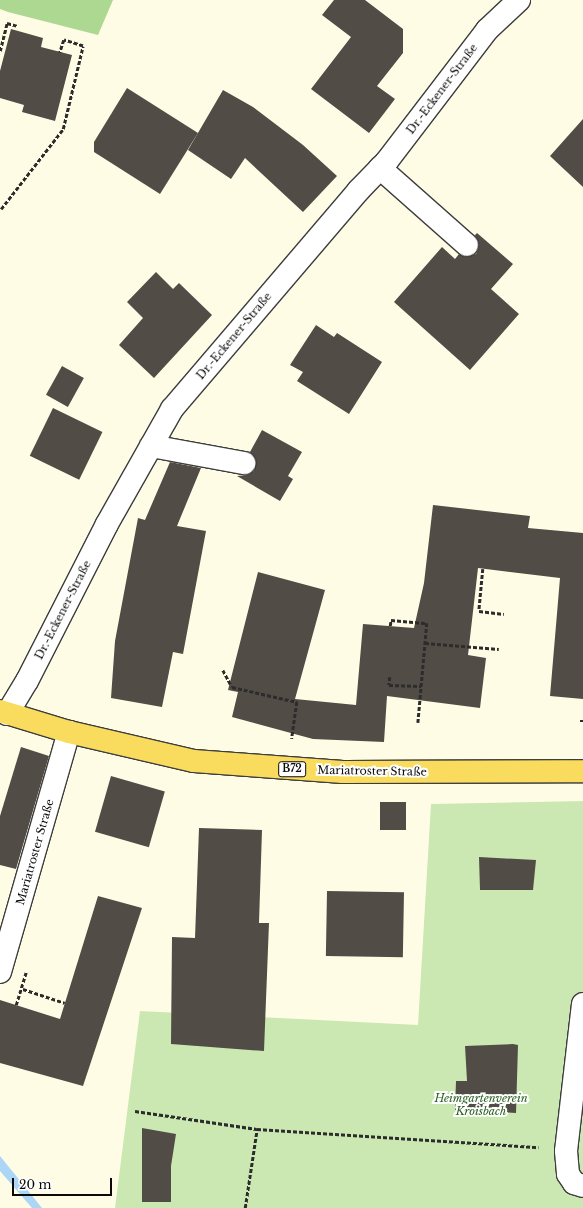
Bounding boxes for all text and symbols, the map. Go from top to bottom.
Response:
street label: Dr.-Eckener-Straße [404,41,480,137]
street label: Dr.-Eckener-Straße [194,290,274,382]
street label: Dr.-Eckener-Straße [32,558,94,662]
road number: B72 [278,761,306,777]
street label: Mariatroster Straße [317,763,427,779]
street label: Mariatroster Straße [14,797,56,907]
park label: Heimgartenverein Kroisbach [434,1092,528,1118]
scale bar [14,1170,114,1196]
text: 20 m [19,1177,51,1192]

